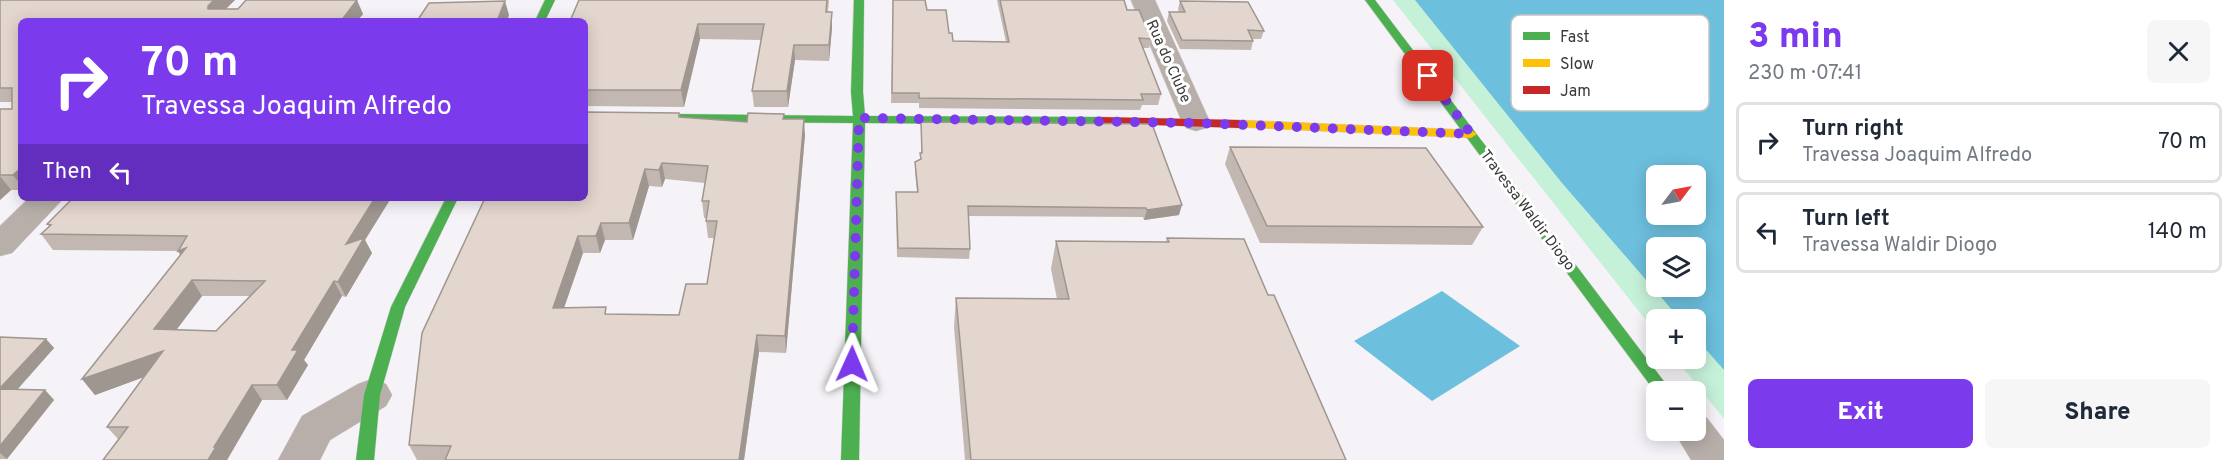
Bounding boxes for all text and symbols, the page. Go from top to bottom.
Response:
legend [1511,15,1709,111]
text: 3 min [1748,15,1843,61]
street label: Rua do Clube [1141,17,1194,106]
button: close [2147,20,2210,83]
text: Fast [1560,28,1590,48]
text: 70 m [141,38,239,91]
icon: right [42,42,120,120]
pin [1402,50,1453,101]
text: Slow [1560,55,1594,75]
icon: arrive [1411,59,1444,92]
text: 230 m · 07:41 [1748,61,1862,87]
text: Jam [1560,82,1591,102]
text: Travessa Joaquim Alfredo [141,90,452,124]
text: Turn right [1802,116,1904,143]
icon: right [1751,126,1784,159]
text: 70 m [2158,129,2207,156]
text: Travessa Joaquim Alfredo [1802,143,2032,169]
street label: Travessa Waldir Diogo [1475,147,1578,275]
icon: left [104,156,137,189]
text: Then [42,159,92,186]
north arrow [1646,165,1706,225]
map controls [1646,165,1706,441]
text: Turn left [1802,206,1890,233]
icon: left [1751,216,1784,249]
text: 140 m [2148,219,2207,246]
text: Travessa Waldir Diogo [1802,233,1997,259]
button: layers [1646,237,1706,297]
button: + [1646,309,1706,369]
position arrow [820,332,884,396]
button: Exit [1748,379,1973,448]
button: Share [1985,379,2210,448]
button: − [1646,381,1706,441]

